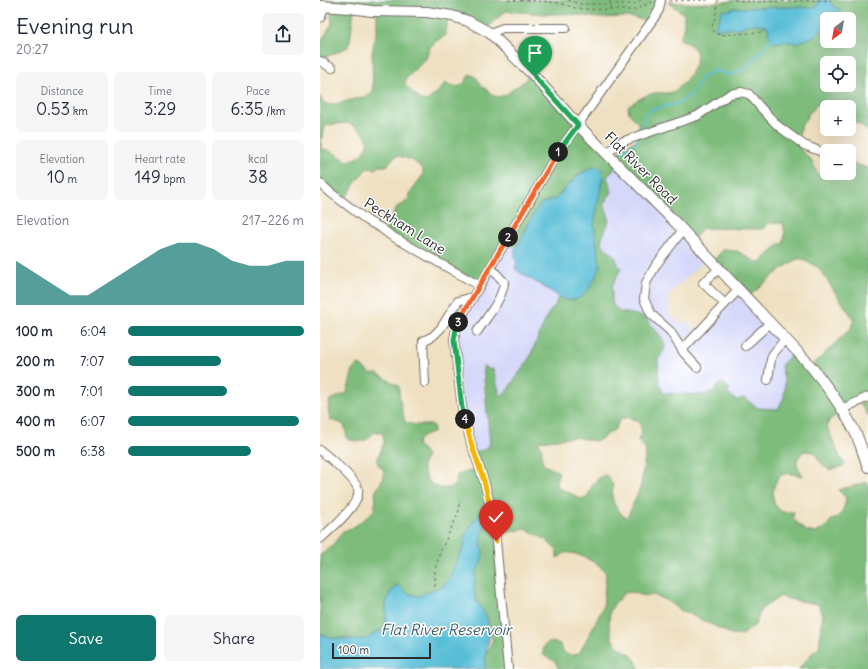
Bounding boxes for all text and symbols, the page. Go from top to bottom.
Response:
text: Evening run [16,12,134,40]
north arrow [820,12,856,48]
map controls [820,12,856,180]
button: share [262,13,304,55]
pin [518,36,552,77]
text: 20:27 [16,41,48,58]
icon: arrive [524,42,546,64]
button: locate [820,56,856,92]
text: Distance [41,84,83,98]
text: Time [148,84,172,98]
text: Pace [246,84,270,98]
text: 0.53 [36,98,70,120]
text: 3:29 [144,98,176,120]
text: 6:35 [231,98,264,120]
button: + [820,100,856,136]
text: km [70,104,88,118]
text: /km [264,104,285,118]
street label: Flat River Road [601,128,681,208]
pin: 1 [548,142,568,162]
button: − [820,144,856,180]
text: 1 [556,145,560,159]
text: Elevation [39,152,85,166]
text: Heart rate [134,152,186,166]
text: kcal [248,152,268,166]
text: 10 [47,166,65,188]
text: 149 [135,166,161,188]
text: 38 [248,166,268,188]
text: m [65,172,77,186]
text: bpm [161,172,185,186]
street label: Peckham Lane [361,194,449,258]
text: Elevation [16,212,69,229]
text: 217–226 m [242,212,304,229]
pin: 2 [498,227,518,247]
text: 2 [505,230,511,244]
pin: 3 [448,312,468,332]
text: 3 [455,315,461,329]
text: 100 m [16,323,53,340]
text: 6:04 [80,323,107,340]
text: 200 m [16,353,55,370]
text: 7:07 [80,353,104,370]
text: 300 m [16,383,55,400]
text: 7:01 [80,383,103,400]
pin: 4 [455,409,475,429]
text: 4 [462,412,468,426]
text: 400 m [16,413,55,430]
text: 6:07 [80,413,105,430]
text: 500 m [16,443,55,460]
text: 6:38 [80,443,105,460]
pin [479,500,513,541]
icon: check [485,506,507,528]
button: Save [16,615,156,661]
button: Share [164,615,304,661]
water label: Flat River Reservoir [381,620,513,639]
scale bar [332,641,431,660]
text: 100 m [338,643,369,657]

